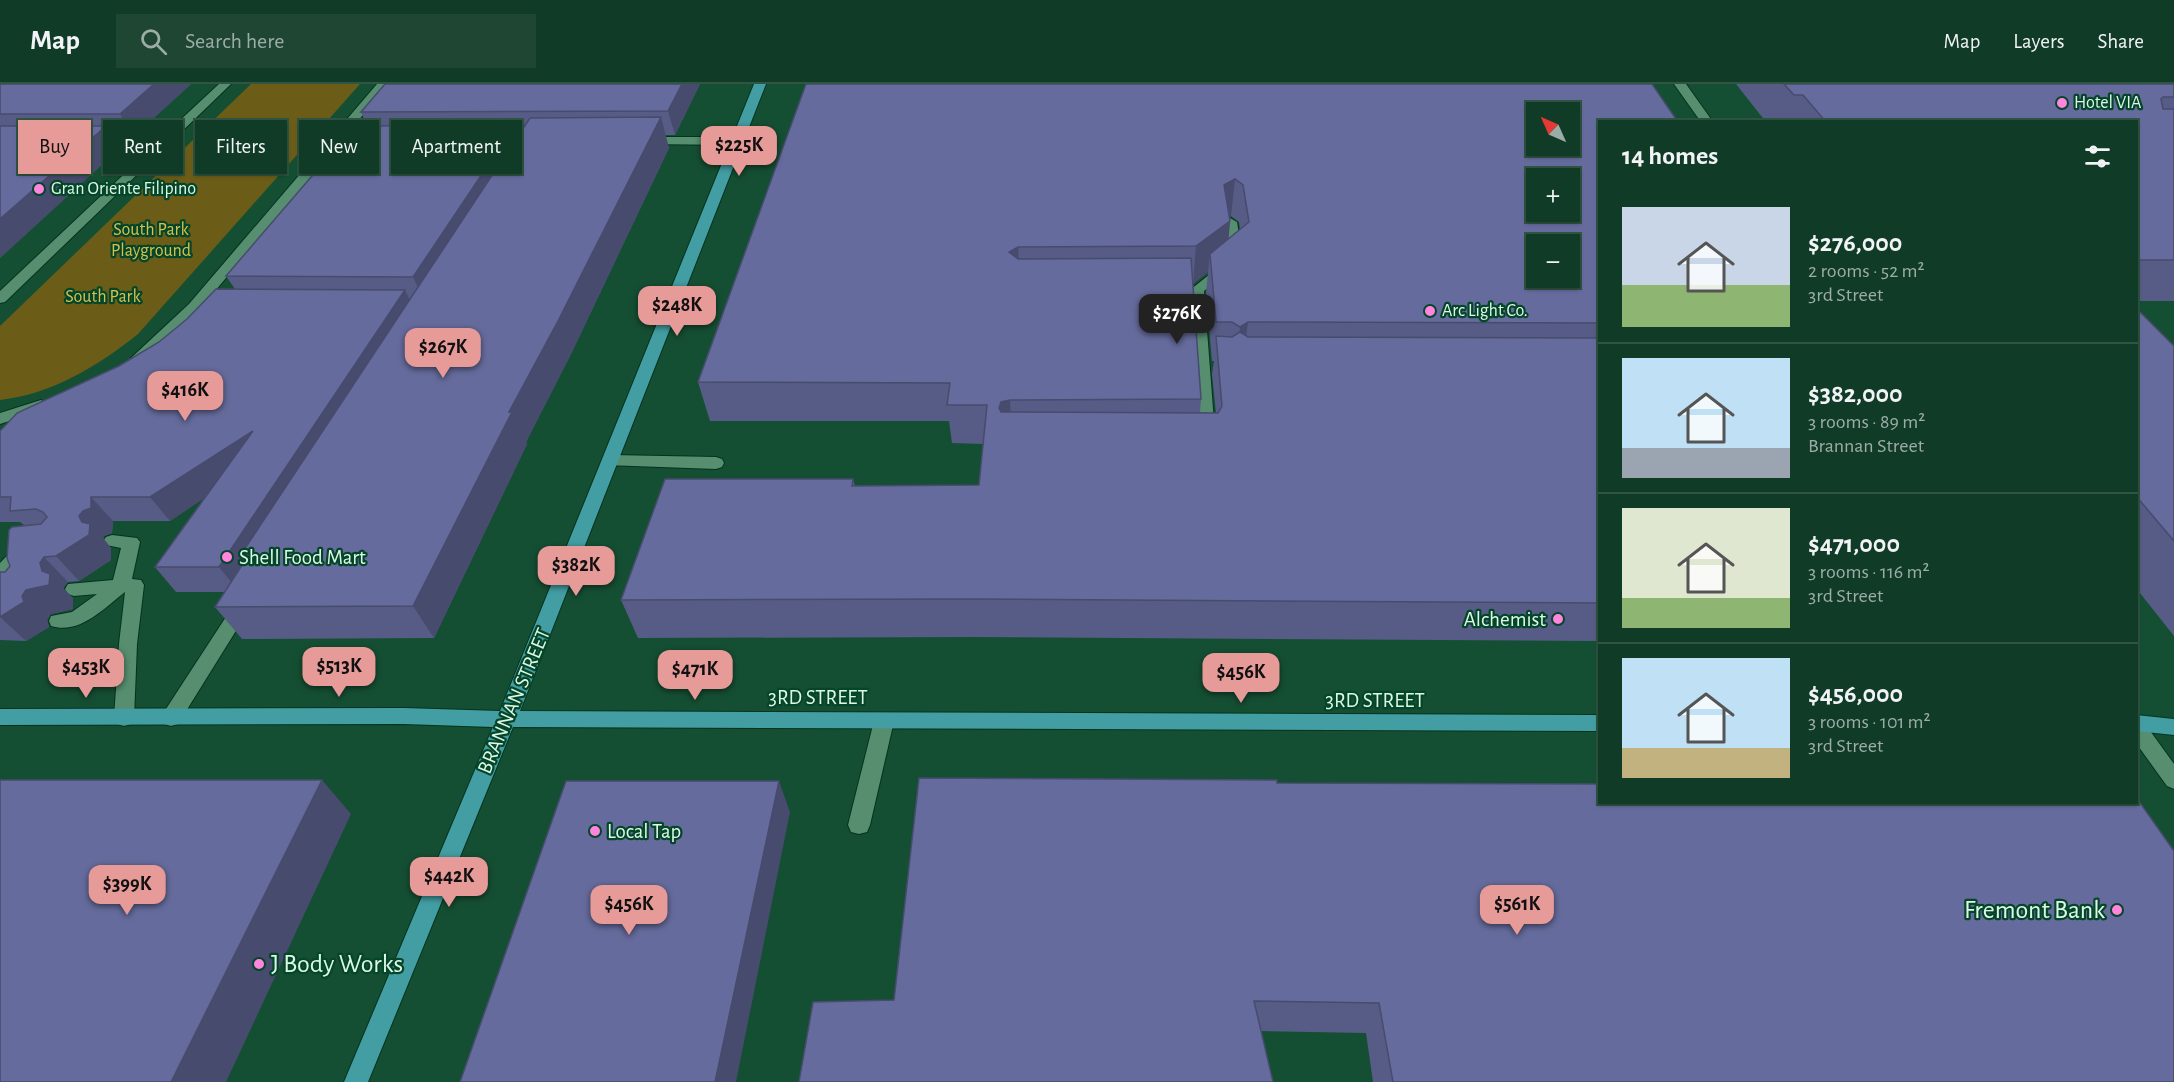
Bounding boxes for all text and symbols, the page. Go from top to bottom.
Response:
search box [116,14,536,68]
icon: search [137,25,170,58]
text: Map [30,27,80,55]
text: Search here [185,30,284,52]
text: Map [1944,31,1980,52]
text: Layers [2013,31,2064,52]
text: Share [2097,31,2144,52]
place label: Hotel VIA [2074,94,2142,112]
marker: Hotel VIA [2055,96,2069,110]
north arrow [1526,102,1580,156]
map controls [1526,102,1580,288]
chip: Buy [18,120,91,174]
chip: Rent [103,120,183,174]
chip: Filters [195,120,287,174]
chip: New [299,120,379,174]
chip: Apartment [391,120,522,174]
pin: $225K [697,126,781,177]
text: $225K [715,135,763,155]
icon: filters [2081,140,2114,173]
text: 14 homes [1622,143,1718,169]
button: + [1526,168,1580,222]
place label: Gran Oriente Filipino [51,180,196,198]
marker: Gran Oriente Filipino [32,182,46,196]
park label: South Park Playground [111,221,191,260]
text: $276,000 [1808,230,1902,256]
icon: home [1670,231,1742,303]
button: − [1526,234,1580,288]
text: 2 rooms · 52 m² [1808,261,1925,281]
text: 3rd Street [1808,285,1883,305]
pin: $248K [635,286,719,337]
park label: South Park [65,288,141,306]
pin: $276K [1135,294,1219,345]
text: $248K [652,295,702,315]
place label: Arc Light Co. [1442,302,1528,320]
text: $276K [1153,303,1201,323]
marker: Arc Light Co. [1423,304,1437,318]
pin: $267K [401,328,485,379]
text: $267K [419,337,467,357]
pin: $416K [143,371,227,422]
text: $416K [161,380,209,400]
text: $382,000 [1808,381,1903,407]
icon: home [1670,382,1742,454]
text: 3 rooms · 89 m² [1808,412,1925,432]
text: Brannan Street [1808,436,1924,456]
text: $471,000 [1808,531,1900,557]
icon: home [1670,532,1742,604]
pin: $382K [534,546,618,597]
place label: Shell Food Mart [239,547,366,568]
marker: Shell Food Mart [220,550,234,564]
text: $382K [552,555,600,575]
text: 3 rooms · 116 m² [1808,562,1929,582]
text: 3rd Street [1808,586,1883,606]
place label: Alchemist [1464,609,1546,630]
marker: Alchemist [1551,612,1565,626]
street label: BRANNAN STREET [474,625,554,777]
pin: $513K [297,647,381,698]
pin: $453K [44,648,128,699]
pin: $471K [653,650,737,701]
pin: $456K [1199,653,1283,704]
text: $513K [316,656,362,676]
text: $453K [62,657,110,677]
text: $471K [672,659,718,679]
text: $456K [1216,662,1266,682]
text: $456,000 [1808,681,1903,707]
icon: home [1670,682,1742,754]
street label: 3RD STREET [768,687,868,708]
street label: 3RD STREET [1325,690,1425,711]
text: 3 rooms · 101 m² [1808,712,1931,732]
text: 3rd Street [1808,736,1883,756]
place label: Local Tap [607,821,681,842]
marker: Local Tap [588,824,602,838]
pin: $442K [407,857,491,908]
pin: $399K [85,865,169,916]
text: $442K [424,866,474,886]
text: $399K [103,874,151,894]
pin: $456K [587,885,671,936]
pin: $561K [1475,885,1559,936]
text: $456K [604,894,654,914]
text: $561K [1494,894,1540,914]
place label: Fremont Bank [1964,897,2105,923]
marker: Fremont Bank [2110,903,2124,917]
place label: J Body Works [271,951,403,977]
marker: J Body Works [252,957,266,971]

